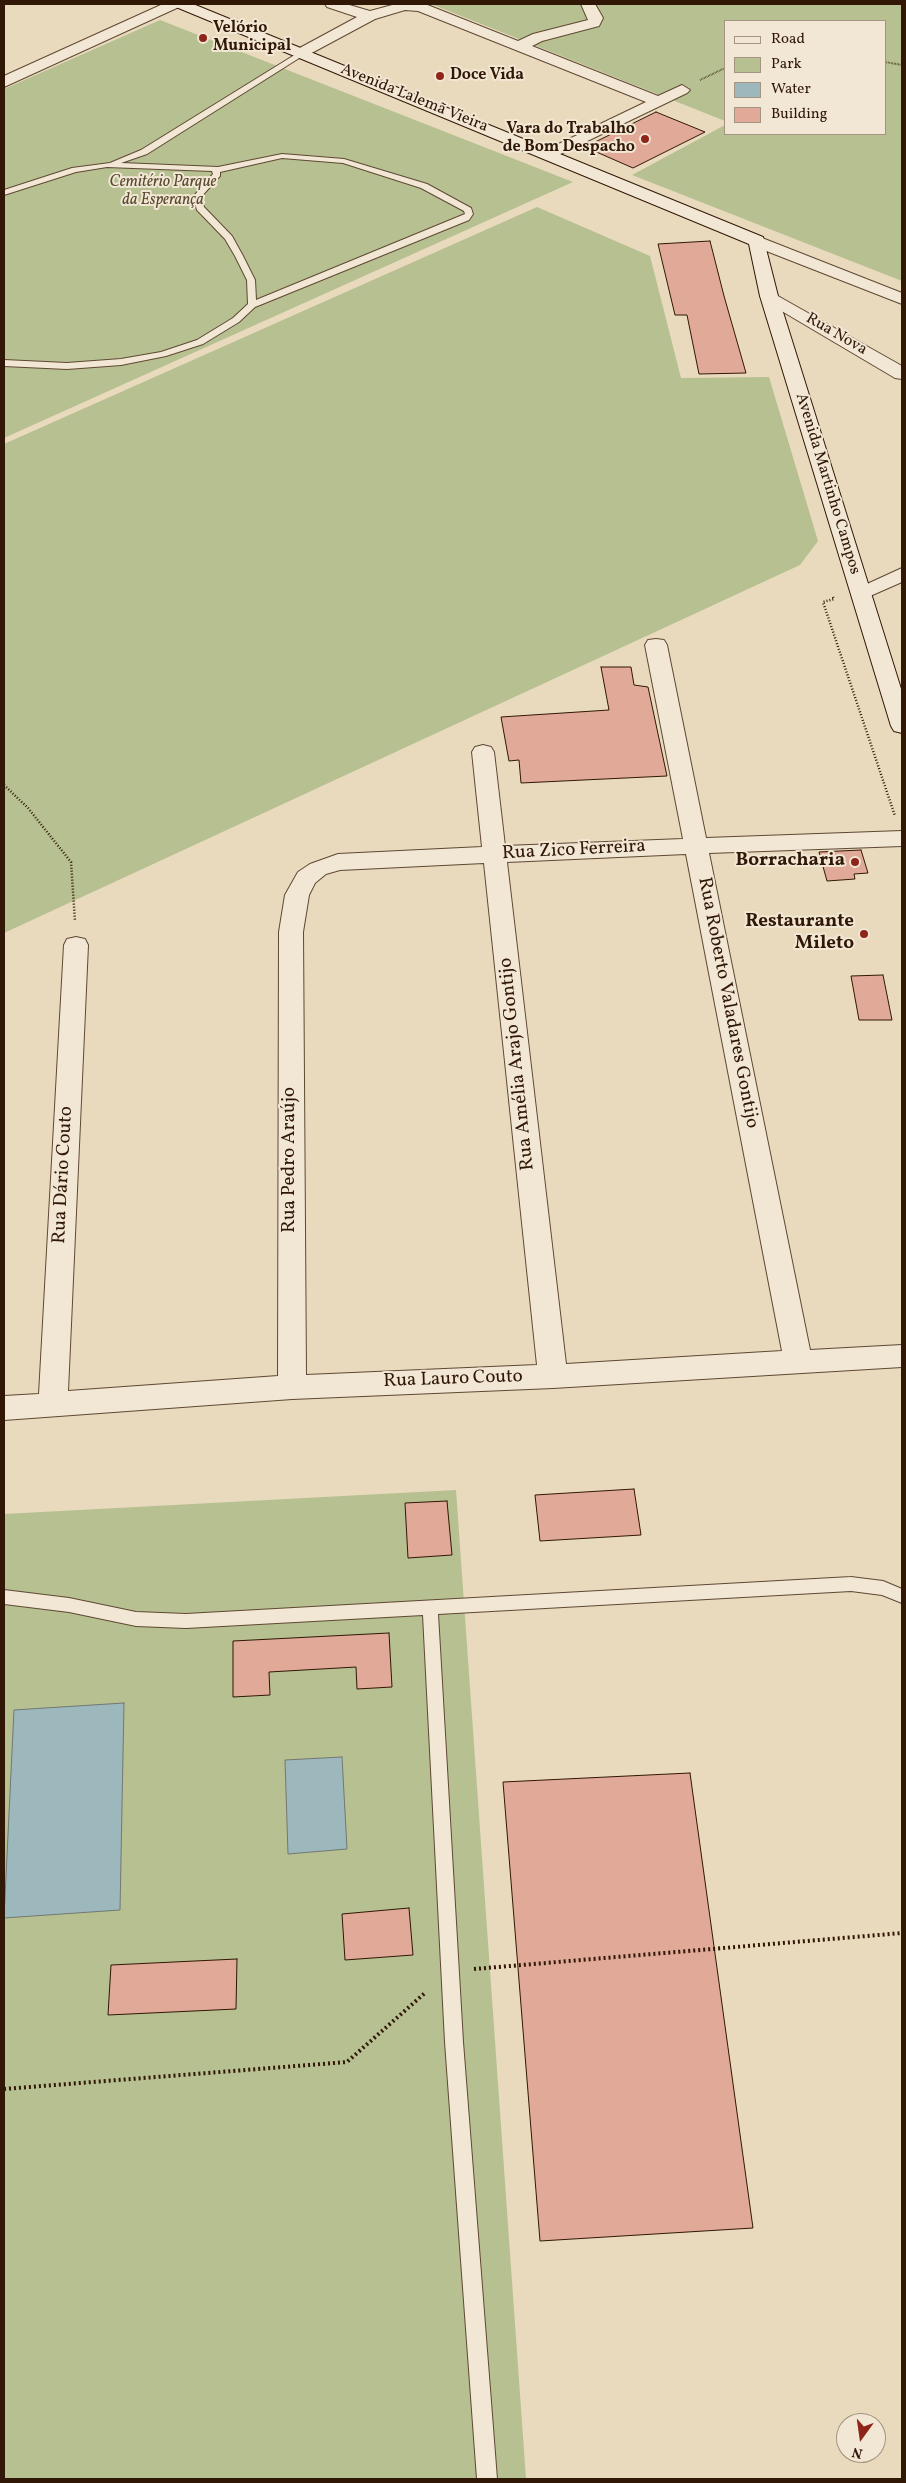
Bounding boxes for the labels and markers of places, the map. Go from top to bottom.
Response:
place label: Velório Municipal [213,19,291,57]
marker: Velório Municipal [197,32,209,44]
place label: Doce Vida [450,66,524,86]
marker: Doce Vida [434,70,446,82]
place label: Vara do Trabalho de Bom Despacho [503,120,635,158]
marker: Vara do Trabalho de Bom Despacho [639,133,651,145]
place label: Borracharia [736,851,845,873]
marker: Borracharia [849,856,861,868]
place label: Restaurante Mileto [745,912,854,956]
marker: Restaurante Mileto [858,928,870,940]

